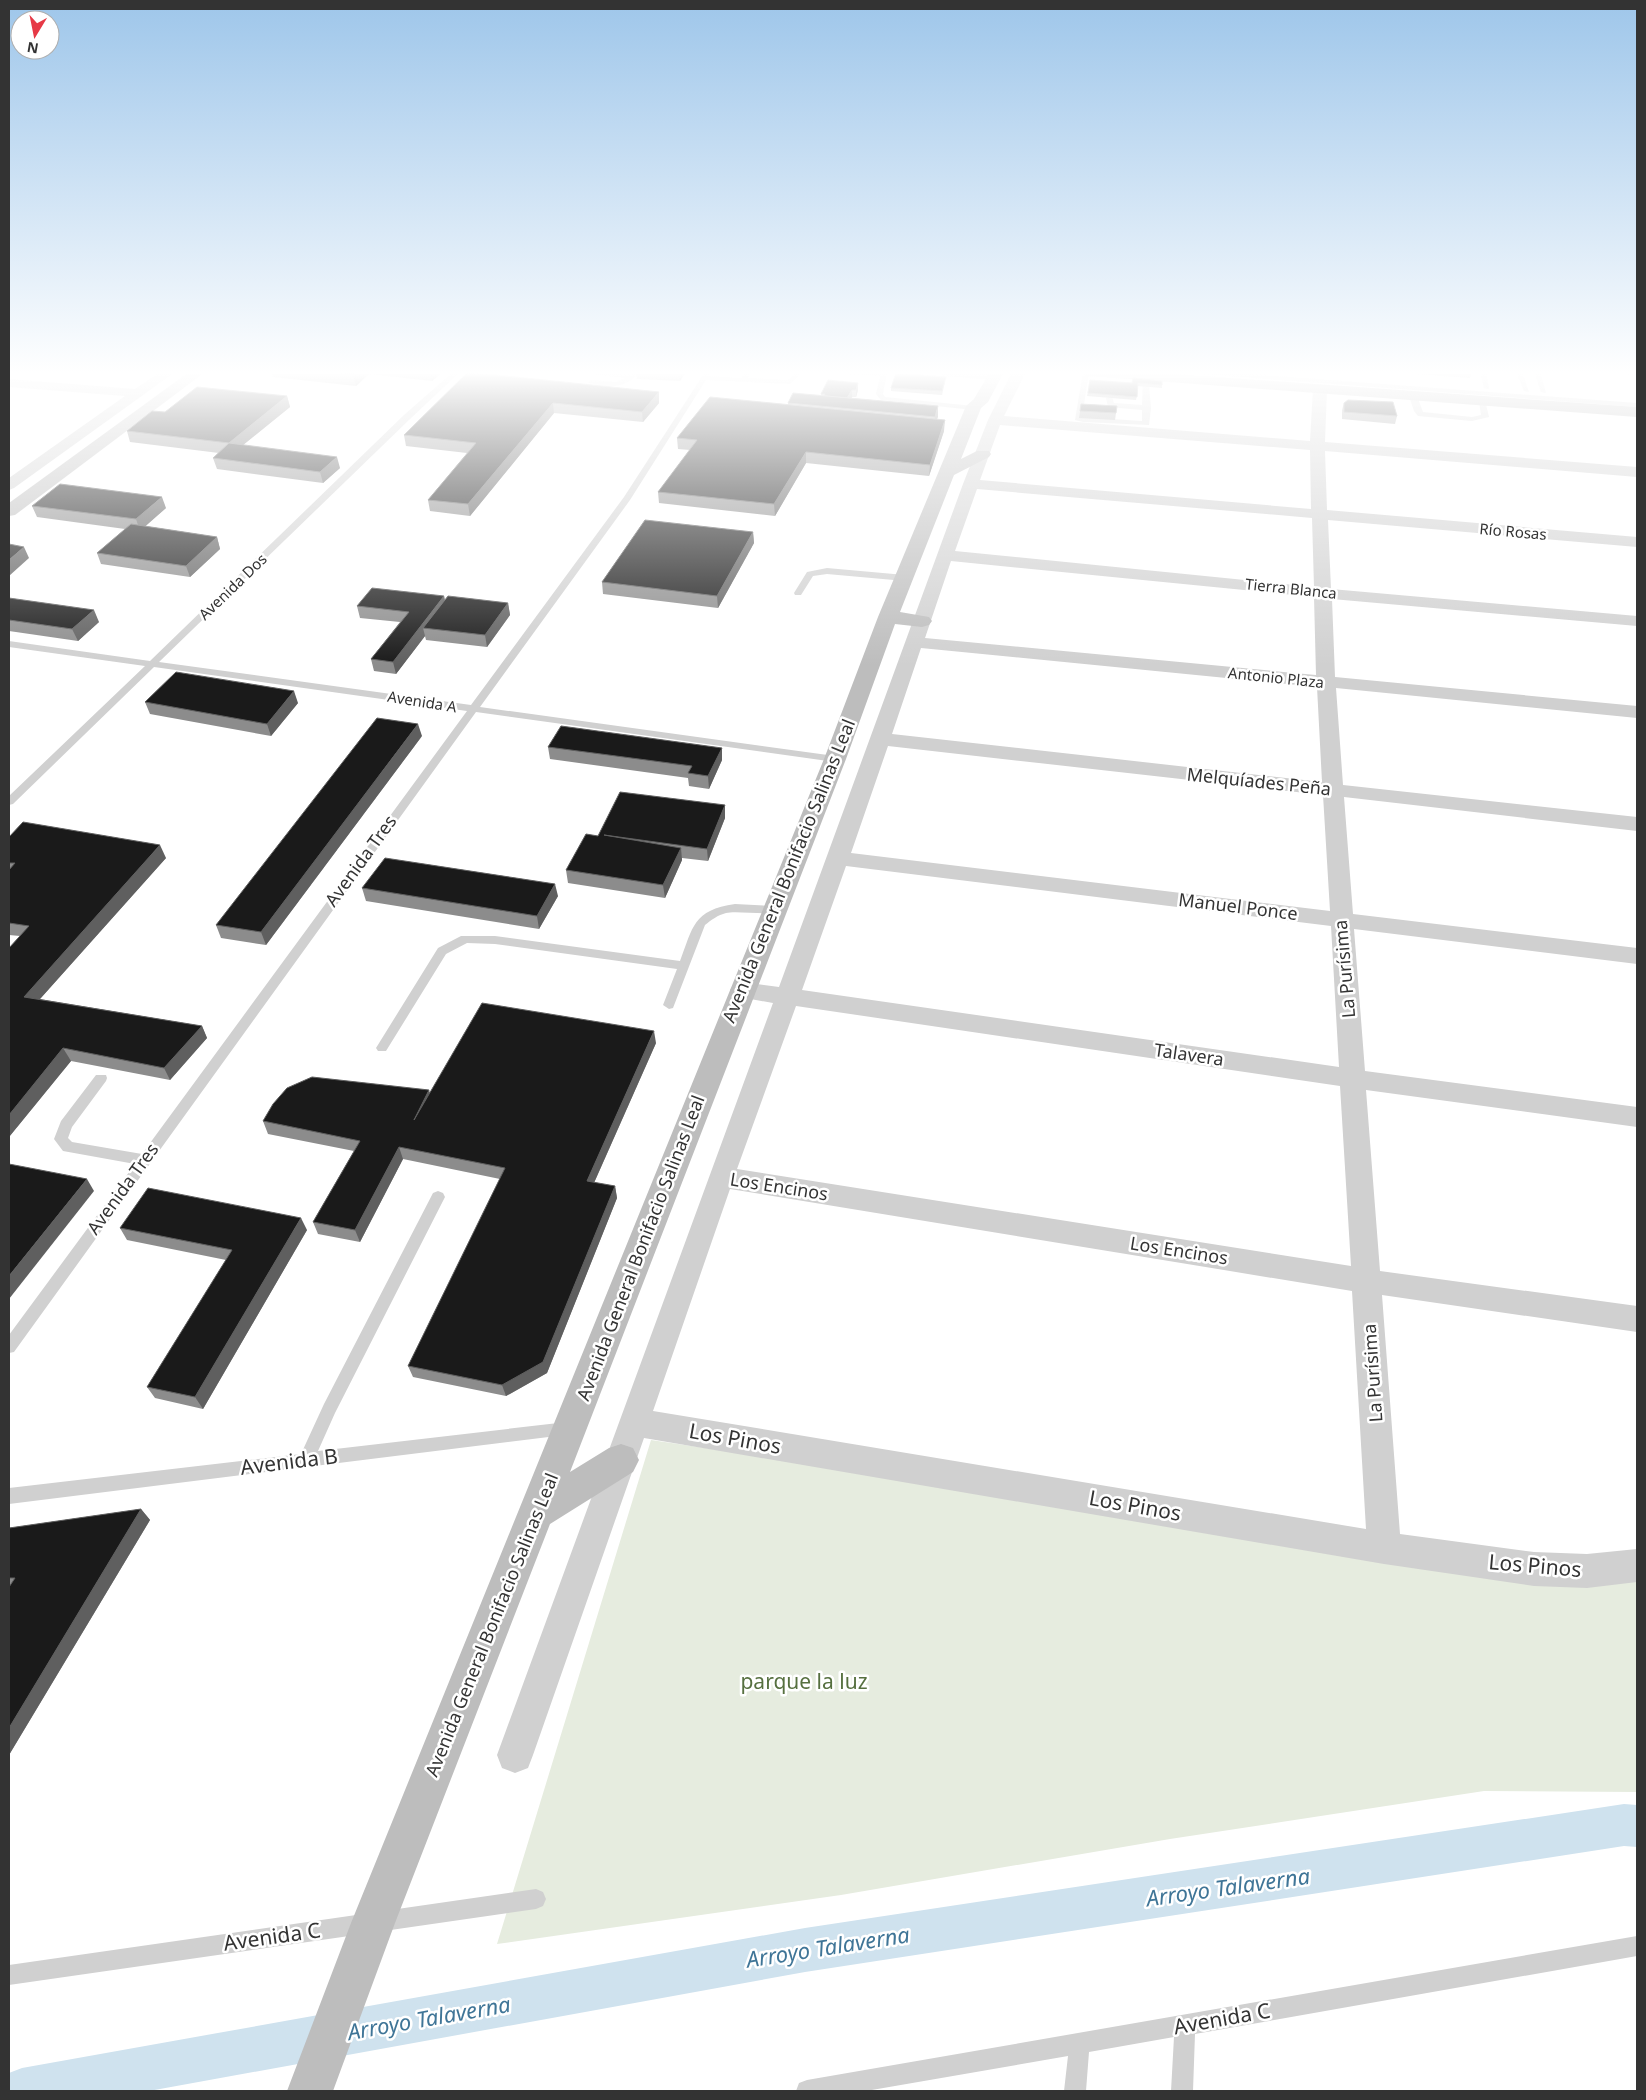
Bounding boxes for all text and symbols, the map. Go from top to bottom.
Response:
north arrow [10,10,60,60]
text: N [25,38,40,59]
street label: Río Rosas [1479,518,1548,544]
street label: Avenida Dos [194,549,271,624]
street label: Tierra Blanca [1244,573,1338,603]
street label: Antonio Plaza [1227,662,1325,692]
street label: Avenida A [386,686,459,716]
street label: Avenida General Bonifacio Salinas Leal [716,715,860,1026]
street label: Melquíades Peña [1186,762,1332,801]
street label: Avenida Tres [319,810,401,911]
street label: Manuel Ponce [1177,887,1299,925]
street label: La Purísima [1328,919,1360,1019]
street label: Talavera [1153,1037,1225,1071]
street label: Avenida General Bonifacio Salinas Leal [571,1092,710,1404]
street label: Avenida Tres [81,1138,163,1239]
street label: Los Encinos [729,1166,830,1206]
street label: Los Encinos [1129,1230,1230,1270]
street label: La Purísima [1357,1323,1387,1423]
street label: Los Pinos [687,1416,783,1460]
street label: Avenida B [238,1441,339,1481]
street label: Avenida General Bonifacio Salinas Leal [419,1469,563,1780]
street label: Los Pinos [1087,1483,1183,1527]
street label: Los Pinos [1487,1547,1583,1583]
park label: parque la luz [740,1667,868,1695]
water label: Arroyo Talaverna [1142,1860,1312,1913]
street label: Avenida C [222,1915,322,1957]
water label: Arroyo Talaverna [742,1918,912,1974]
water label: Arroyo Talaverna [343,1988,513,2046]
street label: Avenida C [1171,1996,1272,2040]

